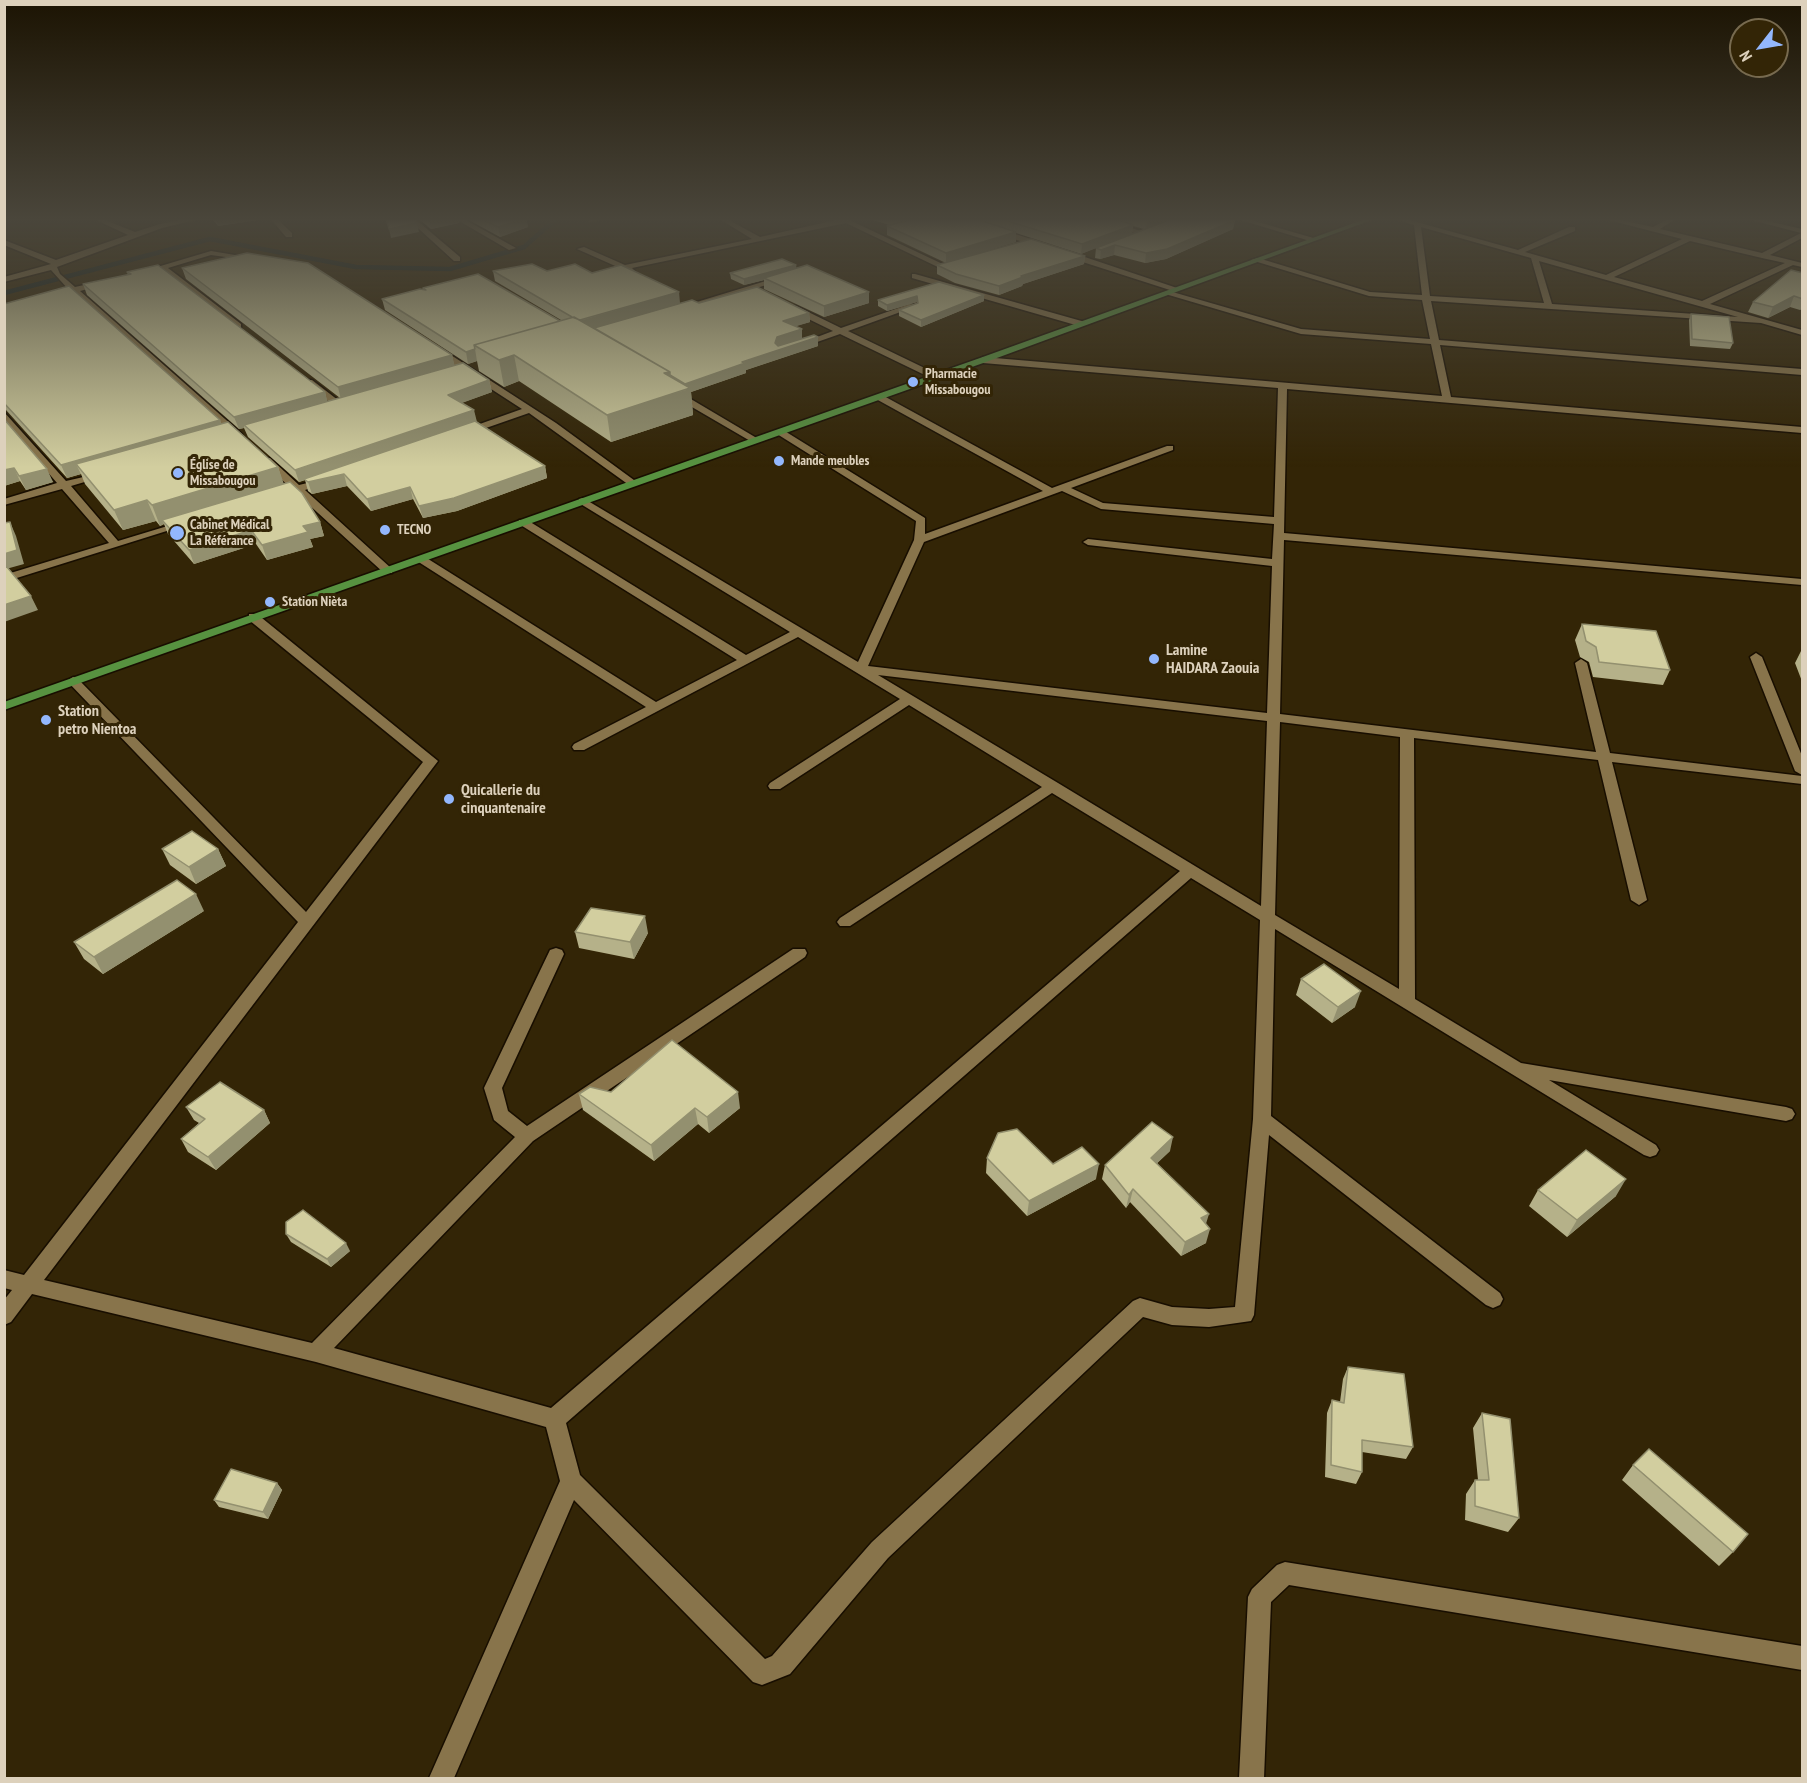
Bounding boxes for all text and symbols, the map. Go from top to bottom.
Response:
north arrow [1729,18,1789,78]
text: N [1734,47,1756,65]
place label: Pharmacie Missabougou [925,366,990,398]
marker: Pharmacie Missabougou [906,375,920,389]
place label: Mande meubles [791,453,869,469]
marker: Mande meubles [772,454,786,468]
place label: Église de Missabougou [190,457,255,490]
marker: Église de Missabougou [171,466,185,480]
place label: Cabinet Médical La Référance [190,517,269,550]
place label: TECNO [397,522,431,538]
marker: TECNO [378,523,392,537]
marker: Cabinet Médical La Référance [168,524,186,542]
place label: Station Nièta [282,594,347,610]
marker: Station Nièta [263,595,277,609]
place label: Lamine HAIDARA Zaouia [1166,640,1259,678]
marker: Lamine HAIDARA Zaouia [1147,652,1161,666]
place label: Station petro Nientoa [58,701,136,739]
marker: Station petro Nientoa [39,713,53,727]
place label: Quicallerie du cinquantenaire [461,780,546,818]
marker: Quicallerie du cinquantenaire [442,792,456,806]

